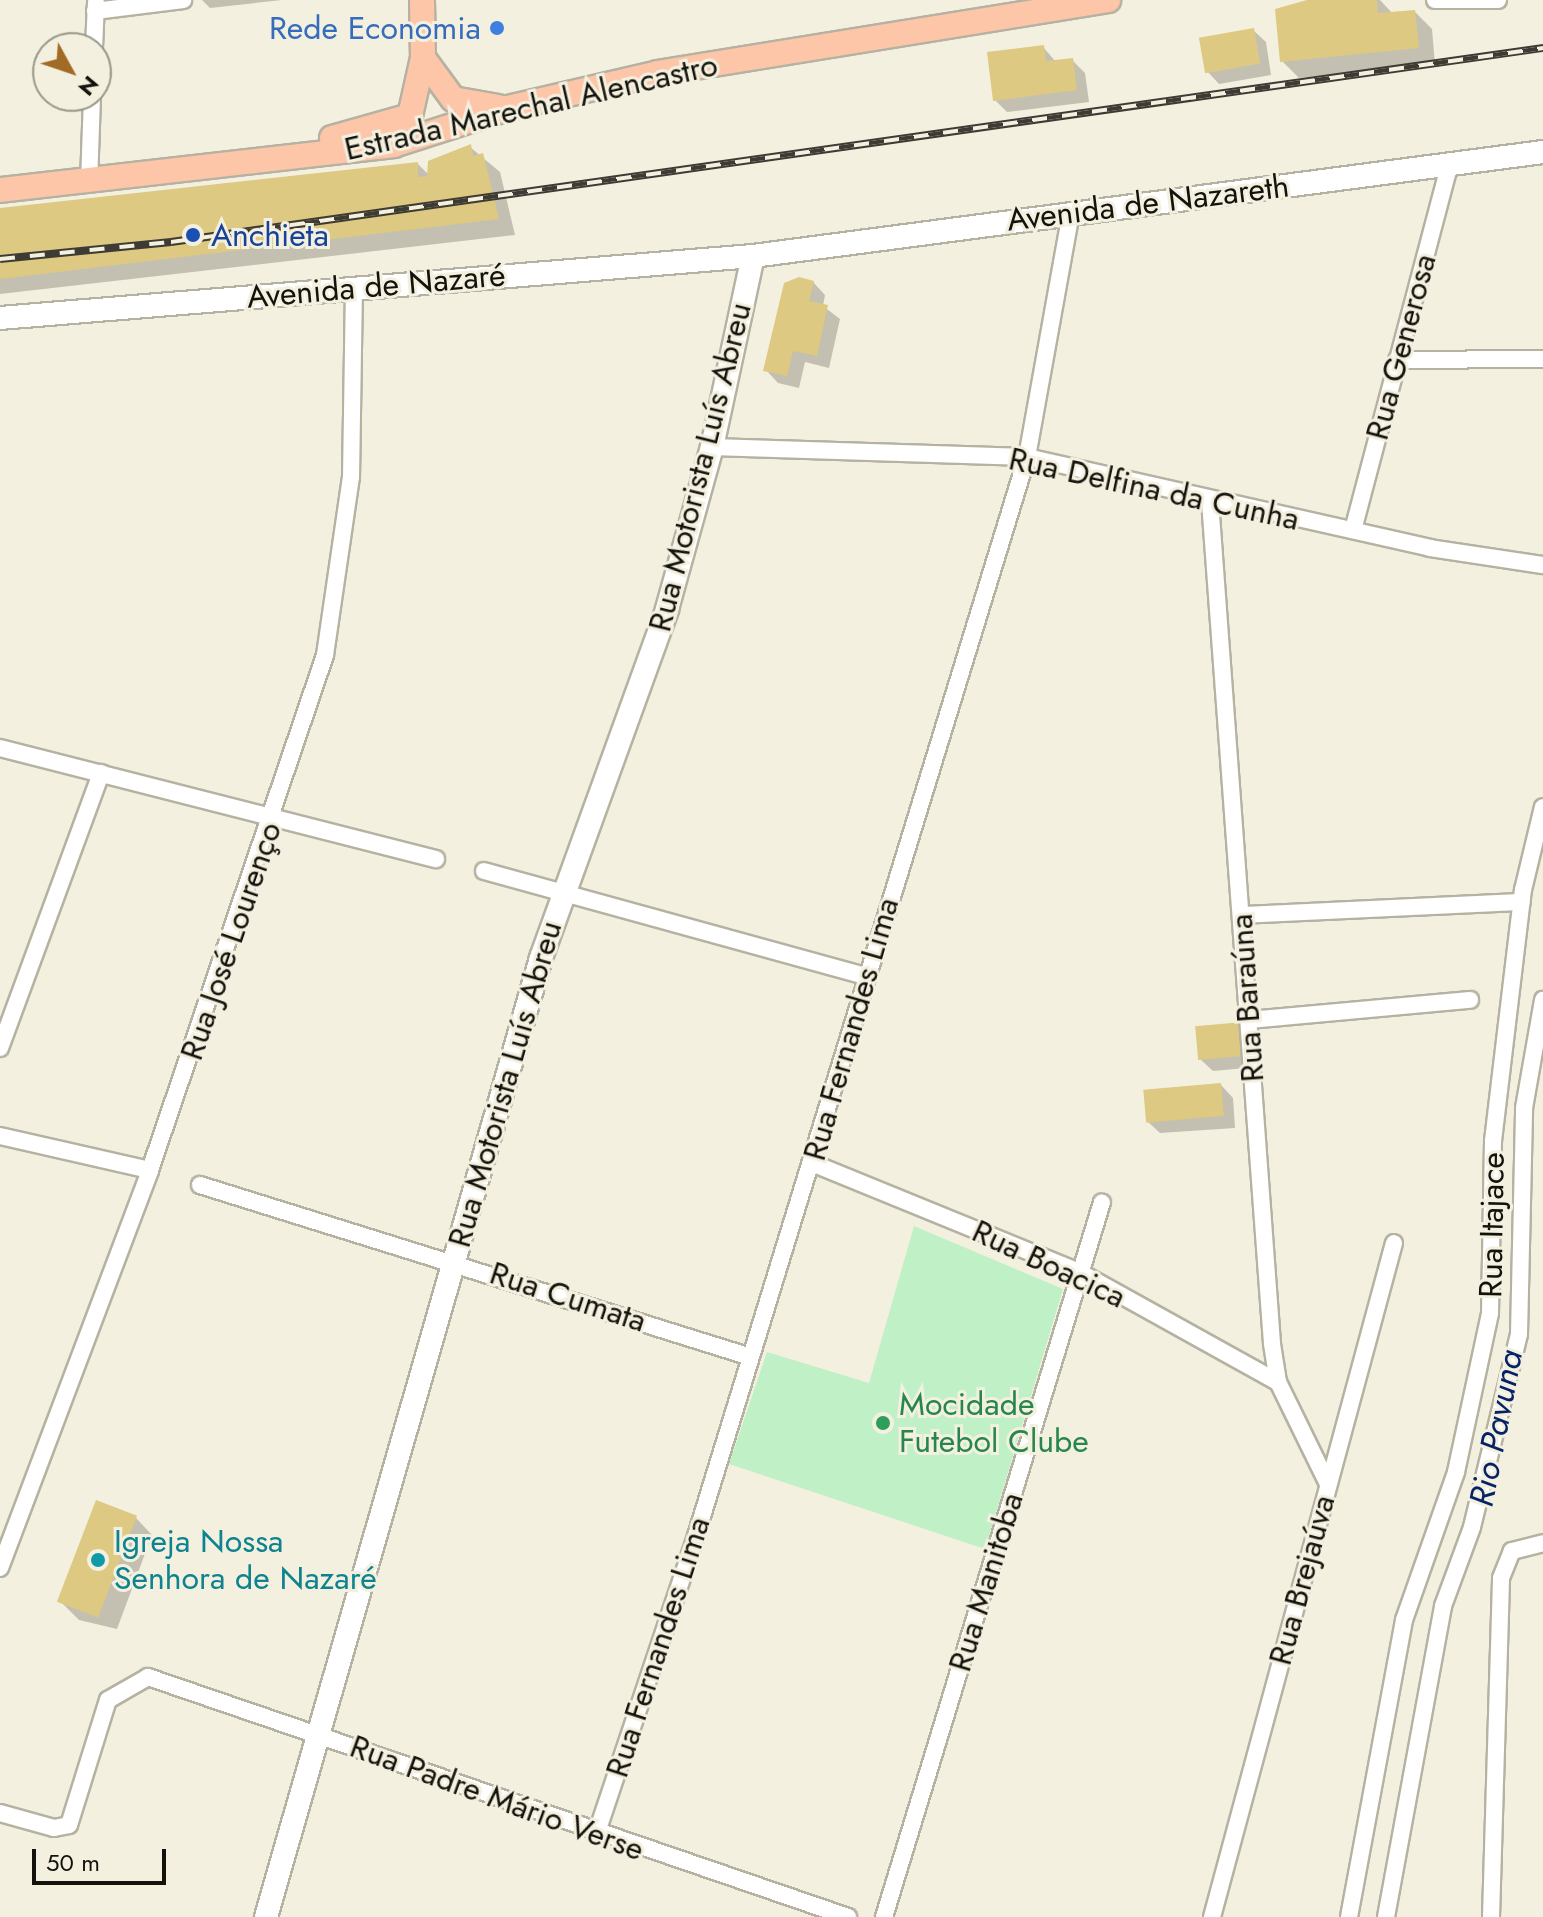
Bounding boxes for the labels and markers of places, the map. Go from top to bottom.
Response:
place label: Rede Economia [269,9,481,47]
marker: Rede Economia [488,19,506,37]
place label: Anchieta [211,216,329,254]
marker: Anchieta [182,224,204,246]
place label: Mocidade Futebol Clube [899,1386,1089,1461]
marker: Mocidade Futebol Clube [874,1414,892,1432]
place label: Igreja Nossa Senhora de Nazaré [114,1523,377,1598]
marker: Igreja Nossa Senhora de Nazaré [89,1551,107,1569]

